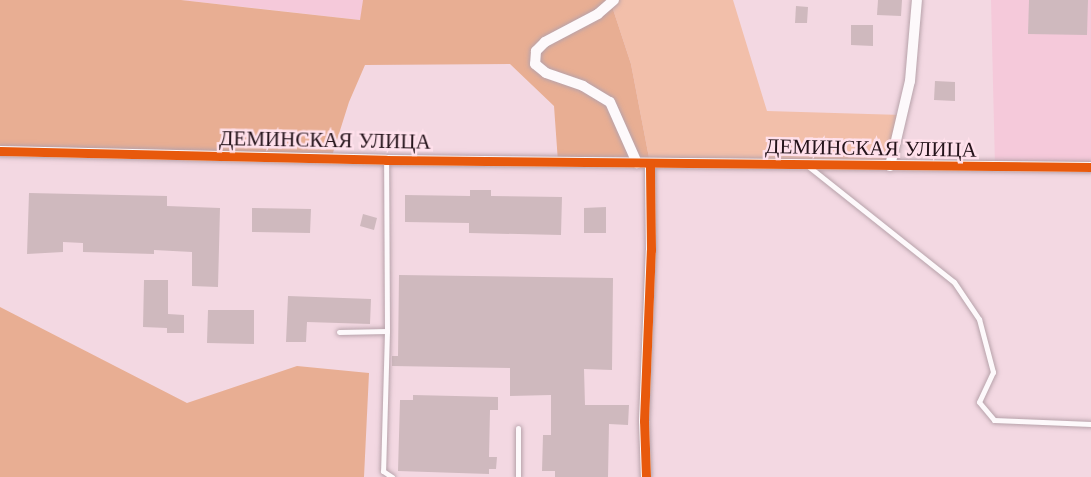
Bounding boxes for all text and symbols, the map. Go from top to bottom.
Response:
street label: ДЕМИНСКАЯ УЛИЦА [219,126,431,154]
street label: ДЕМИНСКАЯ УЛИЦА [765,134,977,162]

